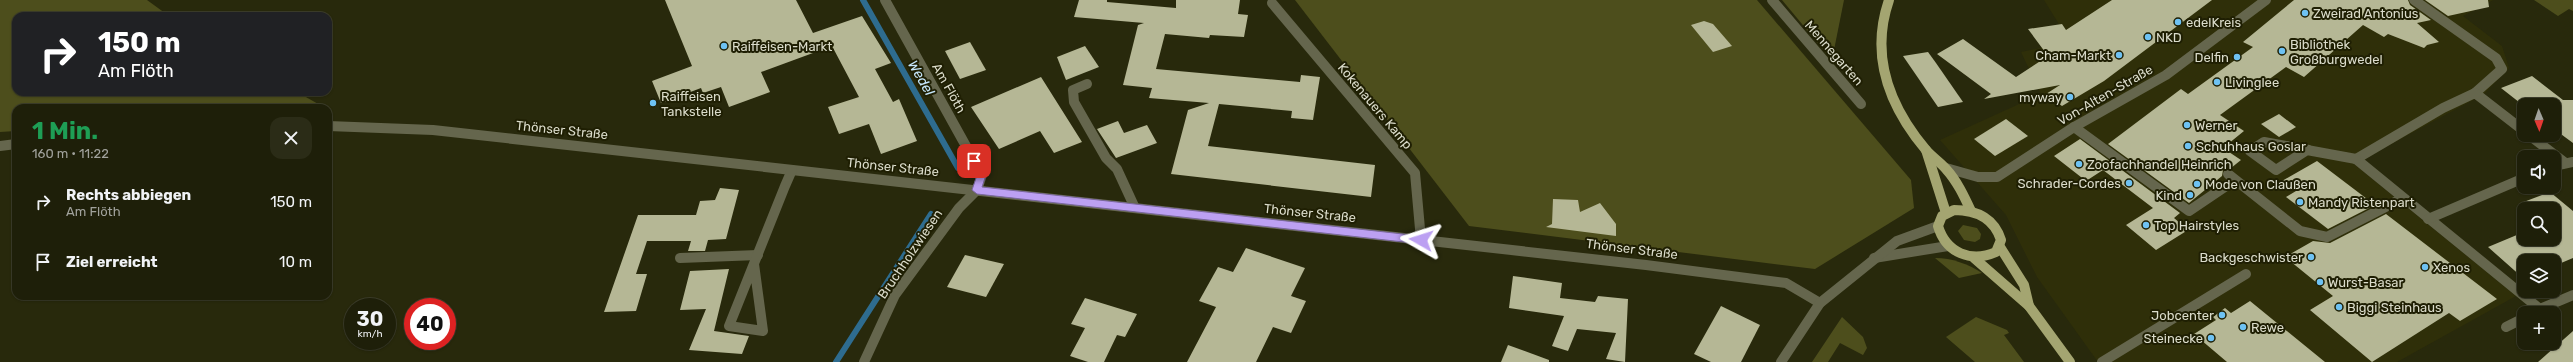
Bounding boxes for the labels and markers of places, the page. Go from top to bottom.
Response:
place label: Zweirad Antonius [2313,6,2419,21]
marker: Zweirad Antonius [2300,8,2310,18]
place label: edelKreis [2186,15,2242,30]
marker: edelKreis [2173,17,2183,27]
place label: NKD [2156,30,2182,45]
marker: NKD [2143,32,2153,42]
place label: Bibliothek Großburgwedel [2290,37,2383,68]
place label: Raiffeisen-Markt [732,39,832,54]
marker: Raiffeisen-Markt [719,41,729,51]
marker: Bibliothek Großburgwedel [2277,46,2287,56]
place label: Cham-Markt [2035,48,2111,63]
marker: Cham-Markt [2114,50,2124,60]
place label: Delfin [2195,50,2229,65]
marker: Delfin [2232,52,2242,62]
place label: Livinglee [2225,75,2279,91]
marker: Livinglee [2212,77,2222,87]
place label: Raiffeisen Tankstelle [661,89,722,119]
place label: myway [2019,90,2062,105]
marker: myway [2065,92,2075,102]
marker: Raiffeisen Tankstelle [648,98,658,108]
place label: Werner [2195,118,2238,133]
marker: Werner [2182,120,2192,130]
place label: Schuhhaus Goslar [2196,139,2306,154]
marker: Schuhhaus Goslar [2183,141,2193,151]
pin [957,144,991,178]
place label: Zoofachhandel Heinrich [2087,157,2232,172]
marker: Zoofachhandel Heinrich [2074,159,2084,169]
place label: Schrader-Cordes [2018,176,2121,191]
place label: Mode von Claußen [2205,177,2316,192]
marker: Schrader-Cordes [2124,178,2134,188]
marker: Mode von Claußen [2192,179,2202,189]
place label: Kind [2155,188,2182,203]
marker: Kind [2185,190,2195,200]
place label: Mandy Ristenpart [2308,195,2415,210]
marker: Mandy Ristenpart [2295,197,2305,207]
place label: Top Hairstyles [2154,218,2240,233]
marker: Top Hairstyles [2141,220,2151,230]
place label: Backgeschwister [2199,250,2303,266]
marker: Backgeschwister [2306,252,2316,262]
place label: Xenos [2433,260,2471,275]
marker: Xenos [2420,262,2430,272]
place label: Wurst-Basar [2328,275,2403,290]
marker: Wurst-Basar [2315,277,2325,287]
place label: Biggi Steinhaus [2347,300,2442,316]
marker: Biggi Steinhaus [2334,302,2344,312]
place label: Jobcenter [2151,308,2214,323]
marker: Jobcenter [2217,310,2227,320]
place label: Rewe [2251,320,2284,335]
marker: Rewe [2238,322,2248,332]
place label: Steinecke [2143,331,2203,346]
marker: Steinecke [2206,333,2216,343]

